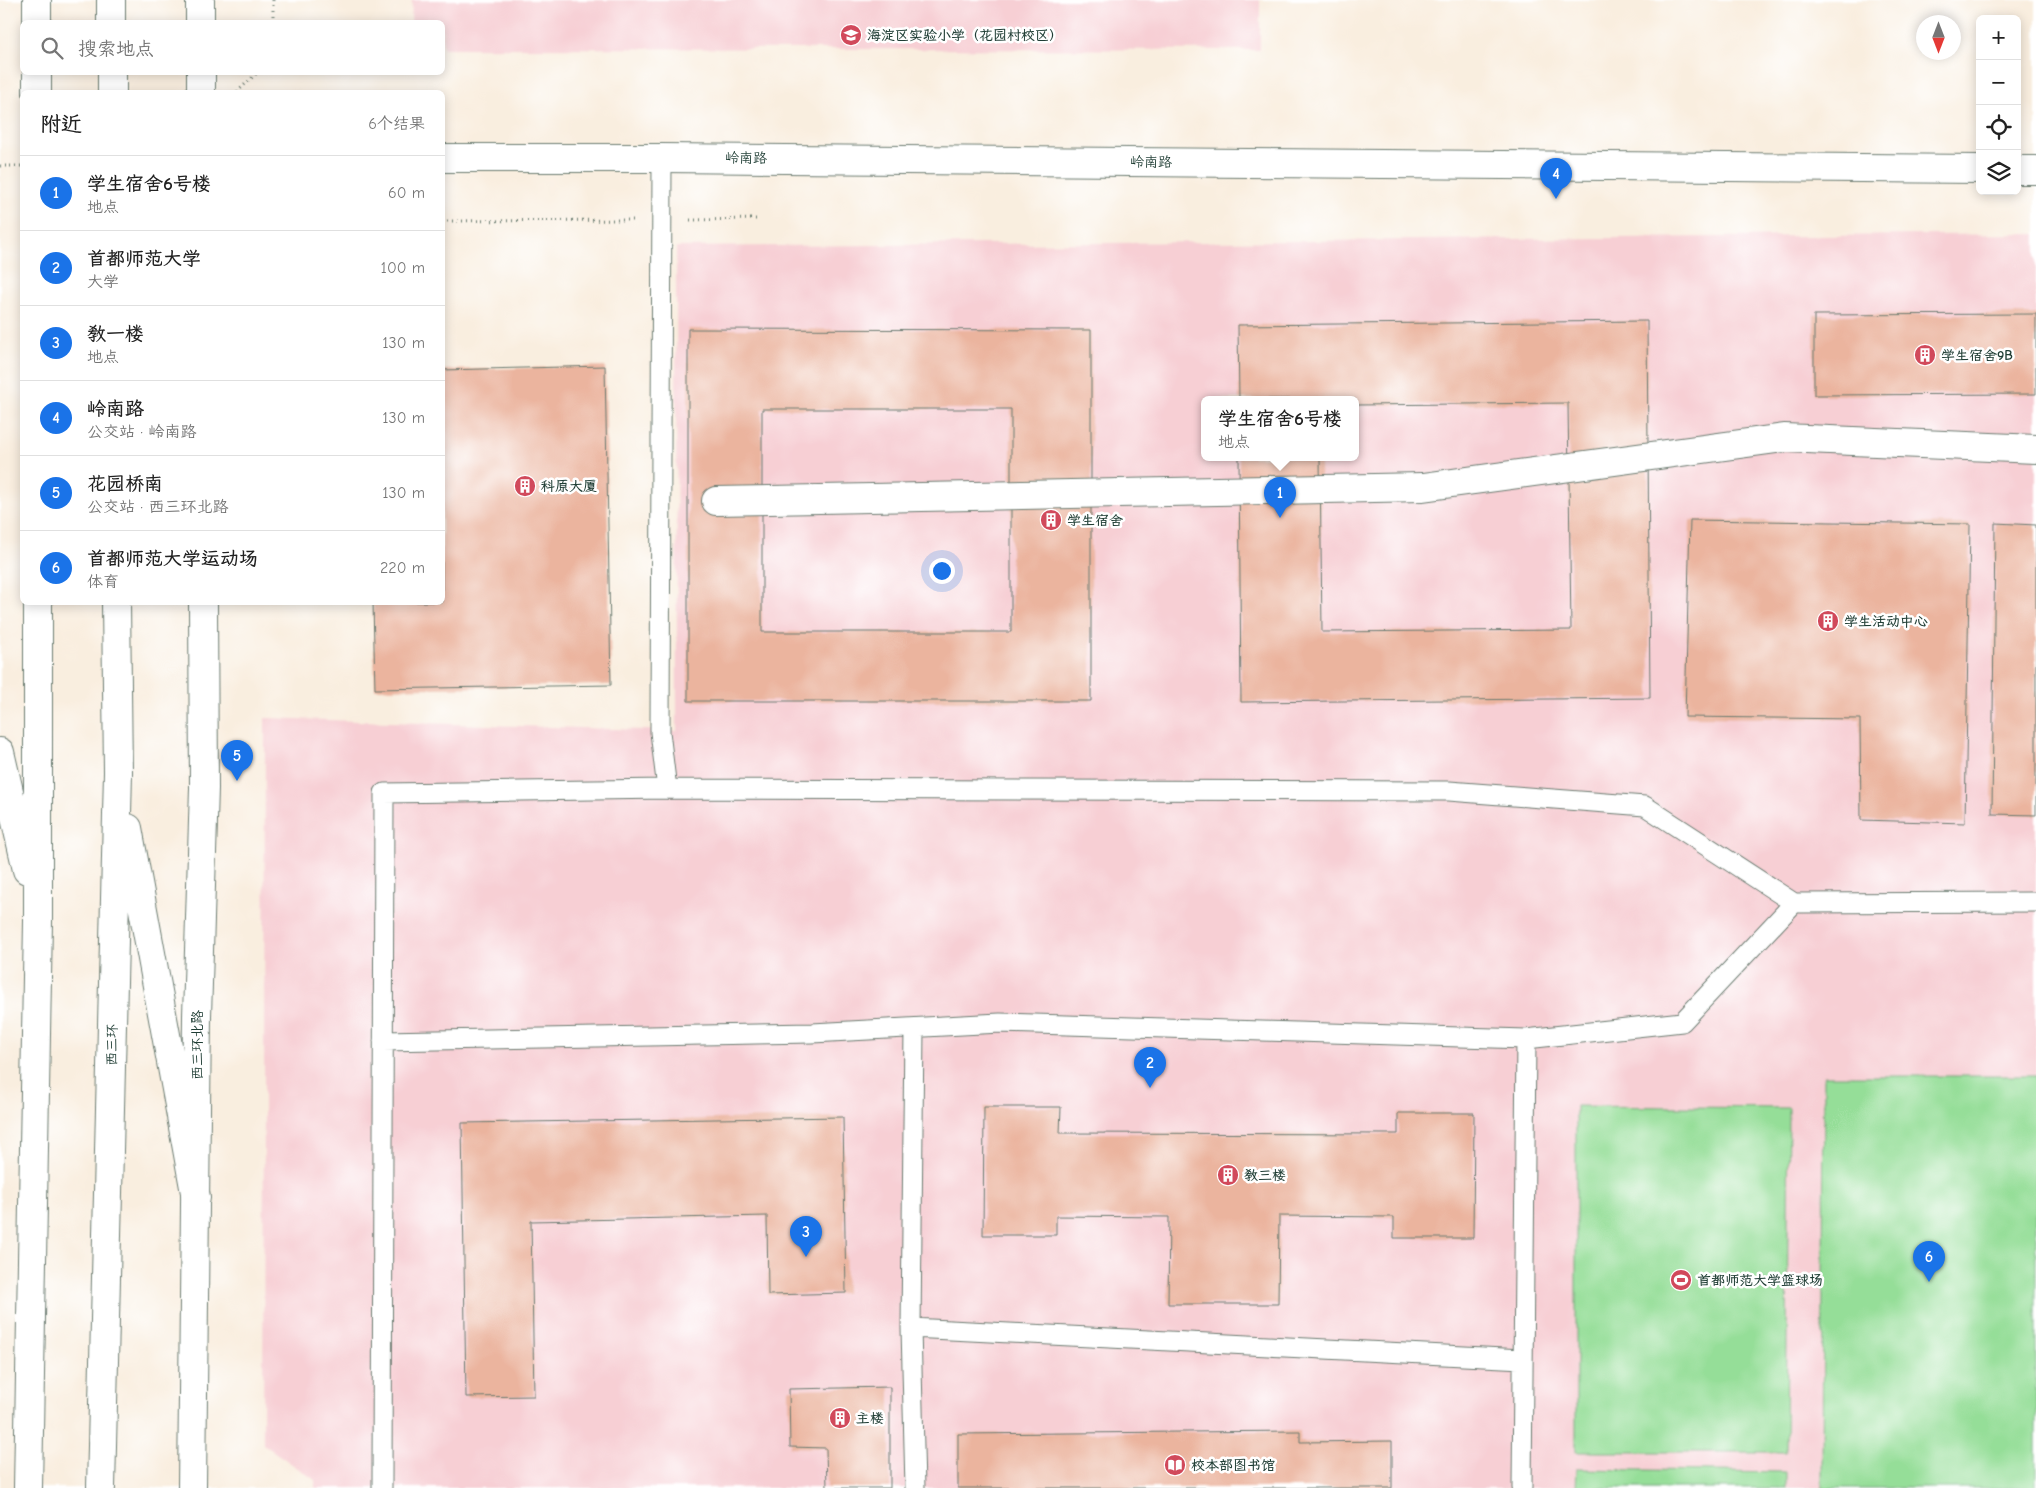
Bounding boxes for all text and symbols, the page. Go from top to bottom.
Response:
north arrow [1916,15,1961,60]
map controls [1976,15,2021,195]
button: + [1976,15,2021,60]
search box [20,20,445,75]
school or university icon: 海淀区实验小学（花园村校区） [839,23,863,47]
place label: 海淀区实验小学（花园村校区） [867,27,1063,44]
icon: search [38,34,66,62]
text: 搜索地点 [78,38,154,60]
button: − [1976,60,2021,105]
button: locate [1976,105,2021,150]
text: 附近 [40,112,82,136]
text: 6个结果 [368,115,425,133]
street label: 岭南路 [725,149,767,167]
button: layers [1976,150,2021,195]
street label: 岭南路 [1130,153,1172,171]
pin: 4 [1540,158,1572,199]
text: 学生宿舍6号楼 [87,173,211,195]
text: 1 [53,184,59,202]
text: 60 m [388,184,425,202]
text: 地点 [87,198,119,216]
text: 首都师范大学 [87,248,201,270]
text: 2 [52,259,60,277]
text: 100 m [381,259,425,277]
text: 大学 [87,273,119,291]
text: 教一楼 [87,323,144,345]
text: 3 [52,334,60,352]
text: 130 m [382,334,425,352]
building icon: 学生宿舍9B [1913,343,1937,367]
place label: 学生宿舍9B [1941,347,2013,364]
text: 地点 [87,348,119,366]
popup [1201,396,1359,461]
text: 岭南路 [87,398,144,420]
text: 学生宿舍6号楼 [1218,408,1342,430]
text: 4 [52,409,60,427]
text: 130 m [382,409,425,427]
text: 公交站 · 岭南路 [87,423,197,441]
text: 地点 [1218,433,1250,451]
text: 花园桥南 [87,473,163,495]
building icon: 科原大厦 [513,474,537,498]
pin: 1 [1264,477,1296,518]
place label: 科原大厦 [541,478,597,495]
text: 5 [52,484,60,502]
text: 130 m [382,484,425,502]
text: 公交站 · 西三环北路 [87,498,229,516]
building icon: 学生宿舍 [1039,508,1063,532]
place label: 学生宿舍 [1067,512,1123,529]
text: 首都师范大学运动场 [87,548,258,570]
your location [929,558,955,584]
text: 6 [52,559,60,577]
text: 220 m [380,559,425,577]
text: 体育 [87,573,119,591]
building icon: 学生活动中心 [1816,609,1840,633]
place label: 学生活动中心 [1844,613,1928,630]
pin: 5 [221,740,253,781]
street label: 西三环北路 [189,1010,206,1080]
street label: 西三环 [103,1024,121,1066]
pin: 2 [1134,1047,1166,1088]
building icon: 教三楼 [1216,1163,1240,1187]
place label: 教三楼 [1244,1167,1286,1184]
pin: 3 [790,1216,822,1257]
pin: 6 [1913,1241,1945,1282]
sports icon: 首都师范大学篮球场 [1669,1268,1693,1292]
place label: 首都师范大学篮球场 [1697,1272,1823,1289]
building icon: 主楼 [828,1406,852,1430]
place label: 主楼 [856,1410,884,1427]
library icon: 校本部图书馆 [1163,1453,1187,1477]
place label: 校本部图书馆 [1191,1457,1275,1474]

